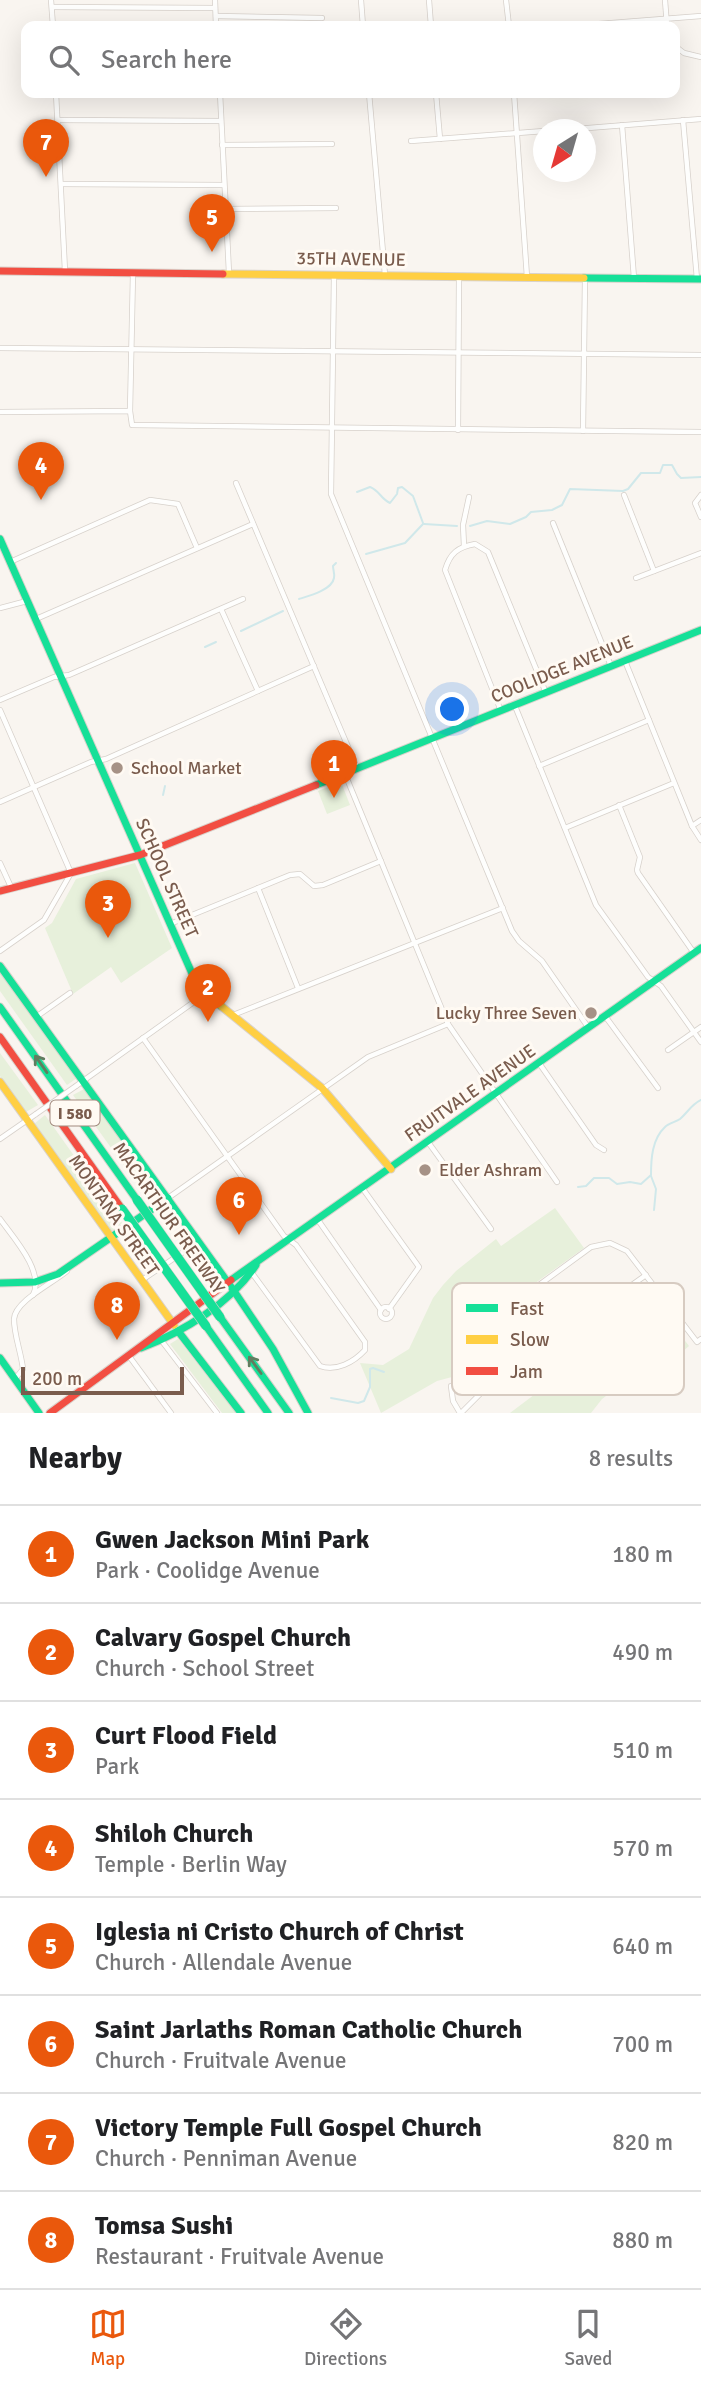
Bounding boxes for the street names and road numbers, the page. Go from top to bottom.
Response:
street label: 35TH AVENUE [296,247,406,271]
street label: COOLIDGE AVENUE [488,630,636,708]
street label: SCHOOL STREET [131,815,203,941]
street label: FRUITVALE AVENUE [400,1040,540,1146]
road number: I 580 [50,1100,100,1126]
street label: MACARTHUR FREEWAY [108,1138,230,1298]
street label: MONTANA STREET [64,1150,164,1280]

